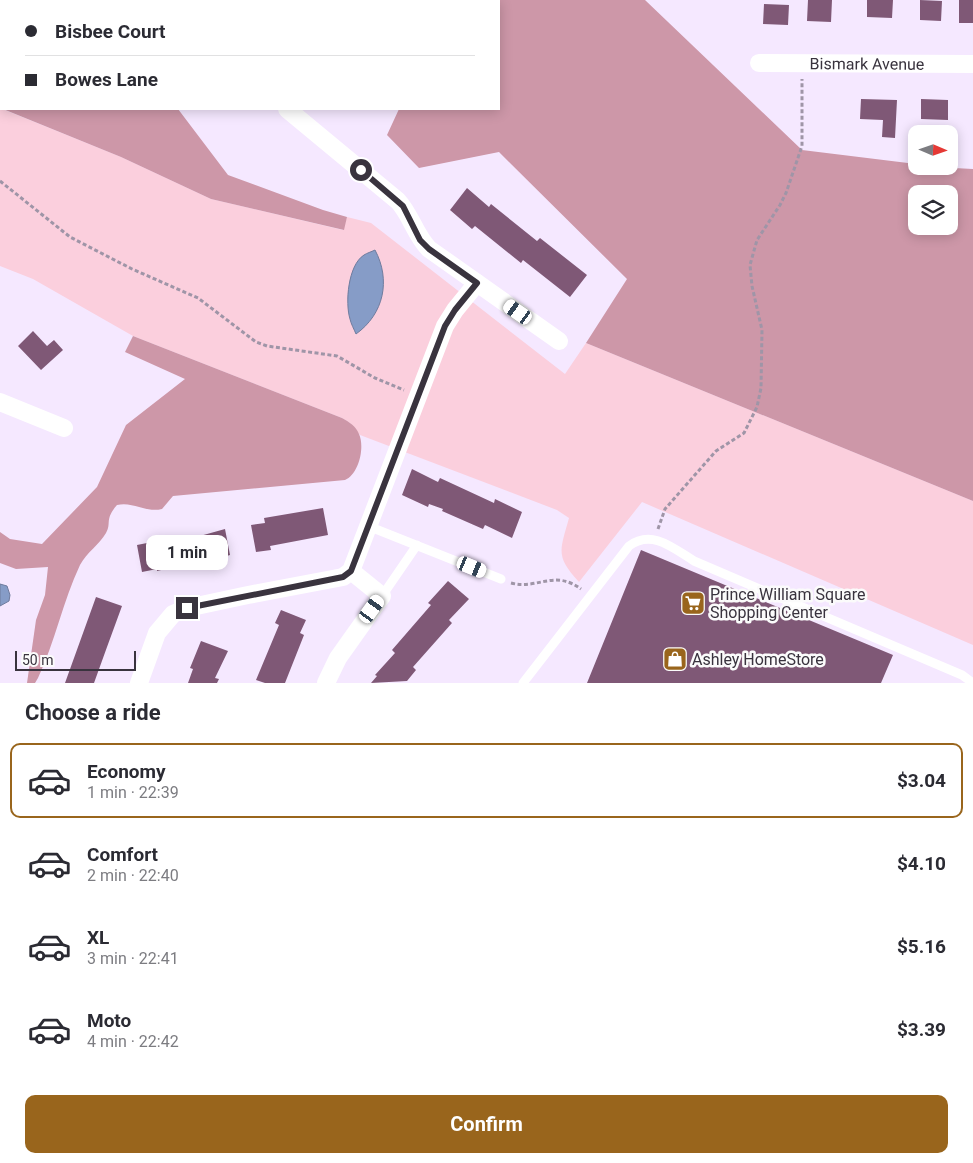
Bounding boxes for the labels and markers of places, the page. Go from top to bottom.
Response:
place label: Prince William Square Shopping Center [710,585,865,622]
supermarket icon: Prince William Square Shopping Center [680,590,706,616]
shop icon: Ashley HomeStore [662,646,688,672]
place label: Ashley HomeStore [692,650,824,669]

